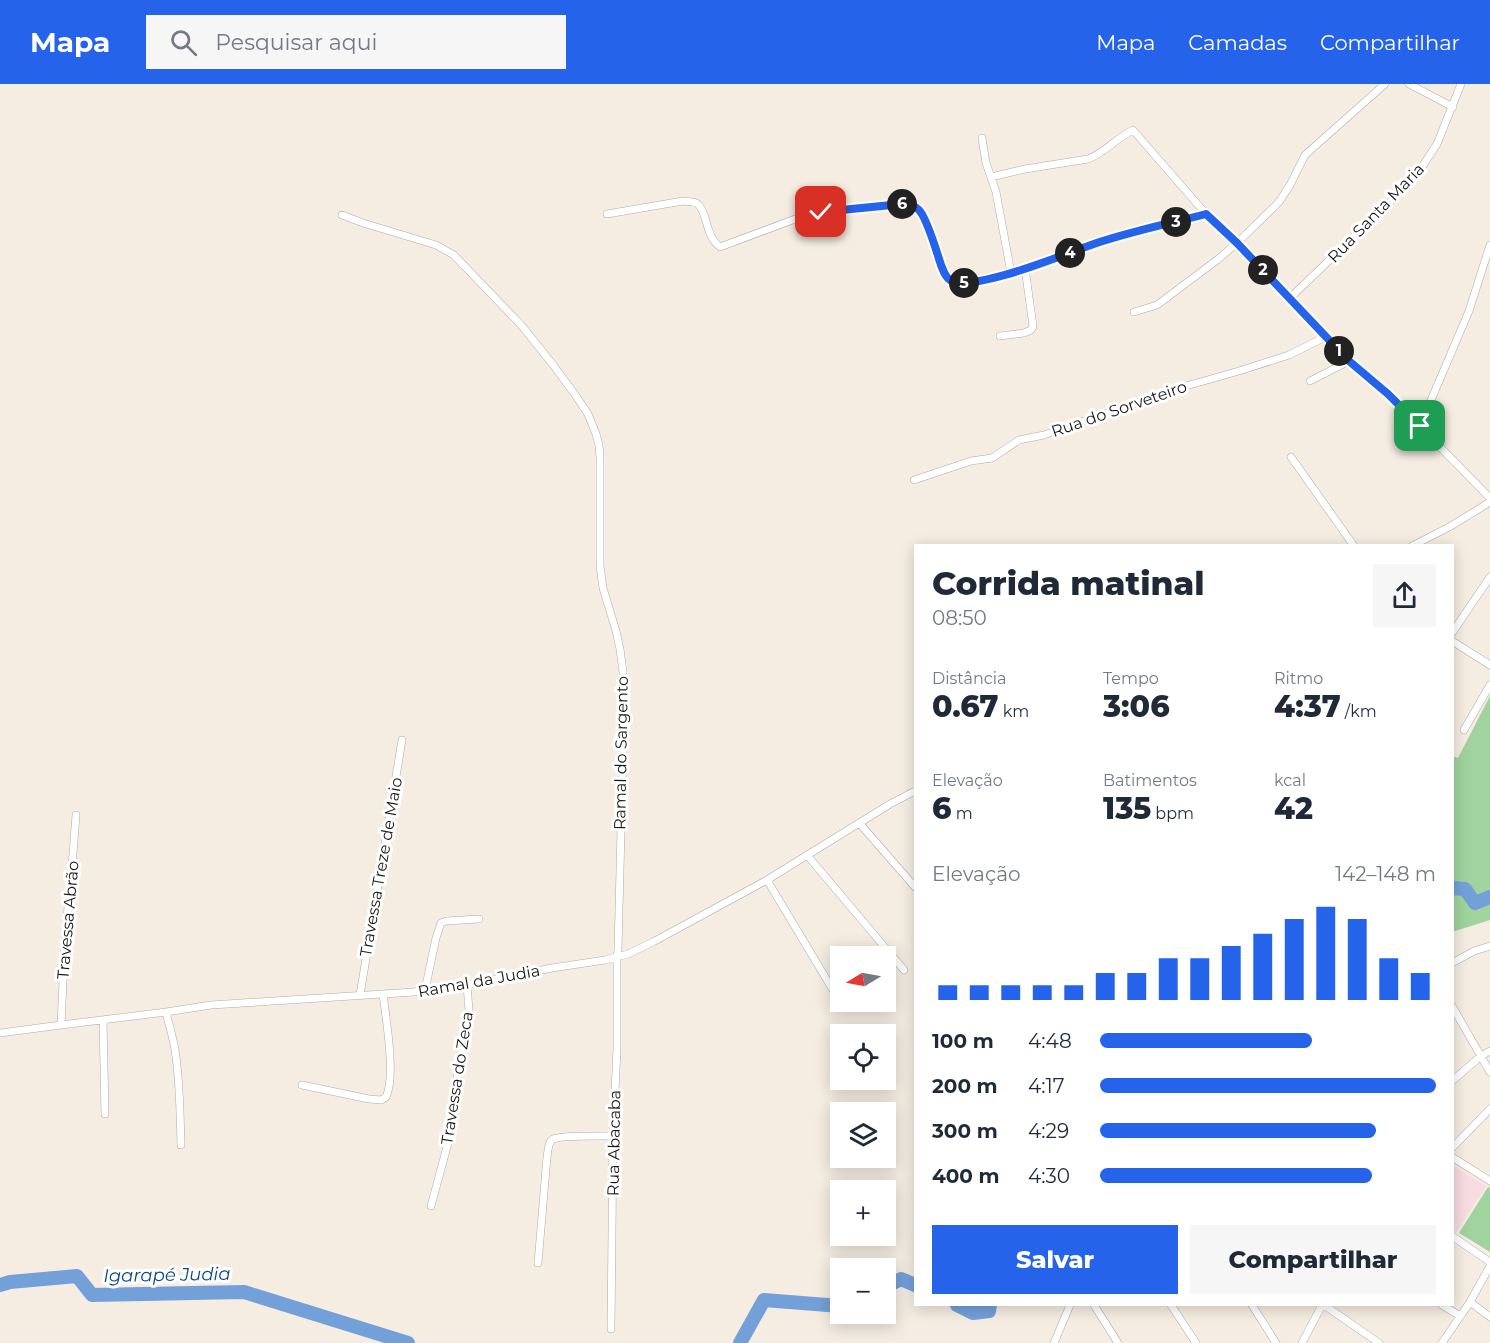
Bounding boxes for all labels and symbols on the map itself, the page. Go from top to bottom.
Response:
street label: Rua Santa Maria [1324,159,1428,267]
pin [795,186,846,237]
pin: 6 [887,189,917,219]
pin: 3 [1161,207,1191,237]
pin: 4 [1055,238,1085,268]
pin: 2 [1248,255,1278,285]
pin: 5 [949,268,979,298]
pin: 1 [1324,336,1354,366]
street label: Rua do Sorveteiro [1049,377,1189,441]
pin [1394,400,1445,451]
street label: Ramal do Sargento [610,676,632,830]
street label: Travessa Treze de Maio [356,776,406,958]
street label: Travessa Abrão [53,860,83,980]
north arrow [830,946,896,1012]
street label: Ramal da Judia [416,961,542,1001]
street label: Travessa do Zeca [437,1010,477,1146]
street label: Rua Abacaba [604,1090,624,1196]
water label: Igarapé Judia [103,1263,231,1287]

